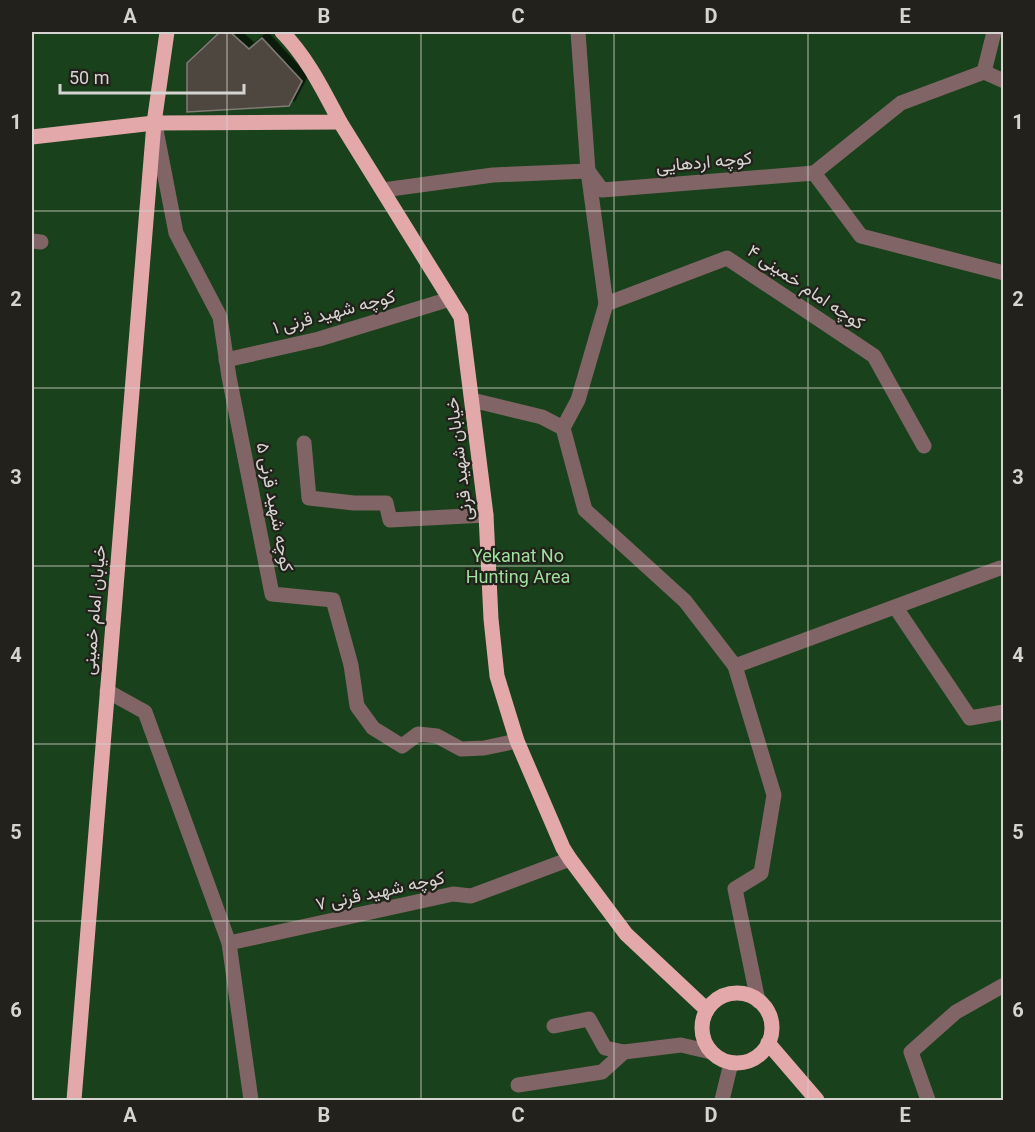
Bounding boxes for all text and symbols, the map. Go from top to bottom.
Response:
text: A [123,4,137,28]
text: B [318,4,330,28]
text: C [511,4,525,28]
text: D [705,4,718,28]
text: E [899,4,911,28]
scale bar [60,57,244,95]
text: 50 m [69,67,109,88]
text: 1 [10,110,22,134]
text: 1 [1012,110,1024,134]
street label: کوچه اردهایی [655,147,753,178]
street label: کوچه امام خمینی ۴ [743,240,869,335]
street label: کوچه شهید قرنی ۱ [270,285,398,340]
text: 2 [10,287,22,311]
text: 2 [1012,287,1024,311]
street label: خیابان شهید قرنی [440,396,478,522]
street label: کوچه شهید قرنی ۵ [251,440,298,574]
text: 3 [10,465,22,489]
text: 3 [1012,465,1024,489]
street label: خیابان امام خمینی [77,544,112,676]
park label: Yekanat No Hunting Area [466,545,570,587]
text: 4 [10,643,22,667]
text: 4 [1012,643,1024,667]
text: 5 [10,820,22,844]
text: 5 [1012,820,1024,844]
street label: کوچه شهید قرنی ۷ [313,867,447,916]
text: 6 [10,998,22,1022]
text: 6 [1012,998,1024,1022]
text: A [123,1103,137,1127]
text: B [318,1103,330,1127]
text: C [511,1103,525,1127]
text: D [705,1103,718,1127]
text: E [899,1103,911,1127]

